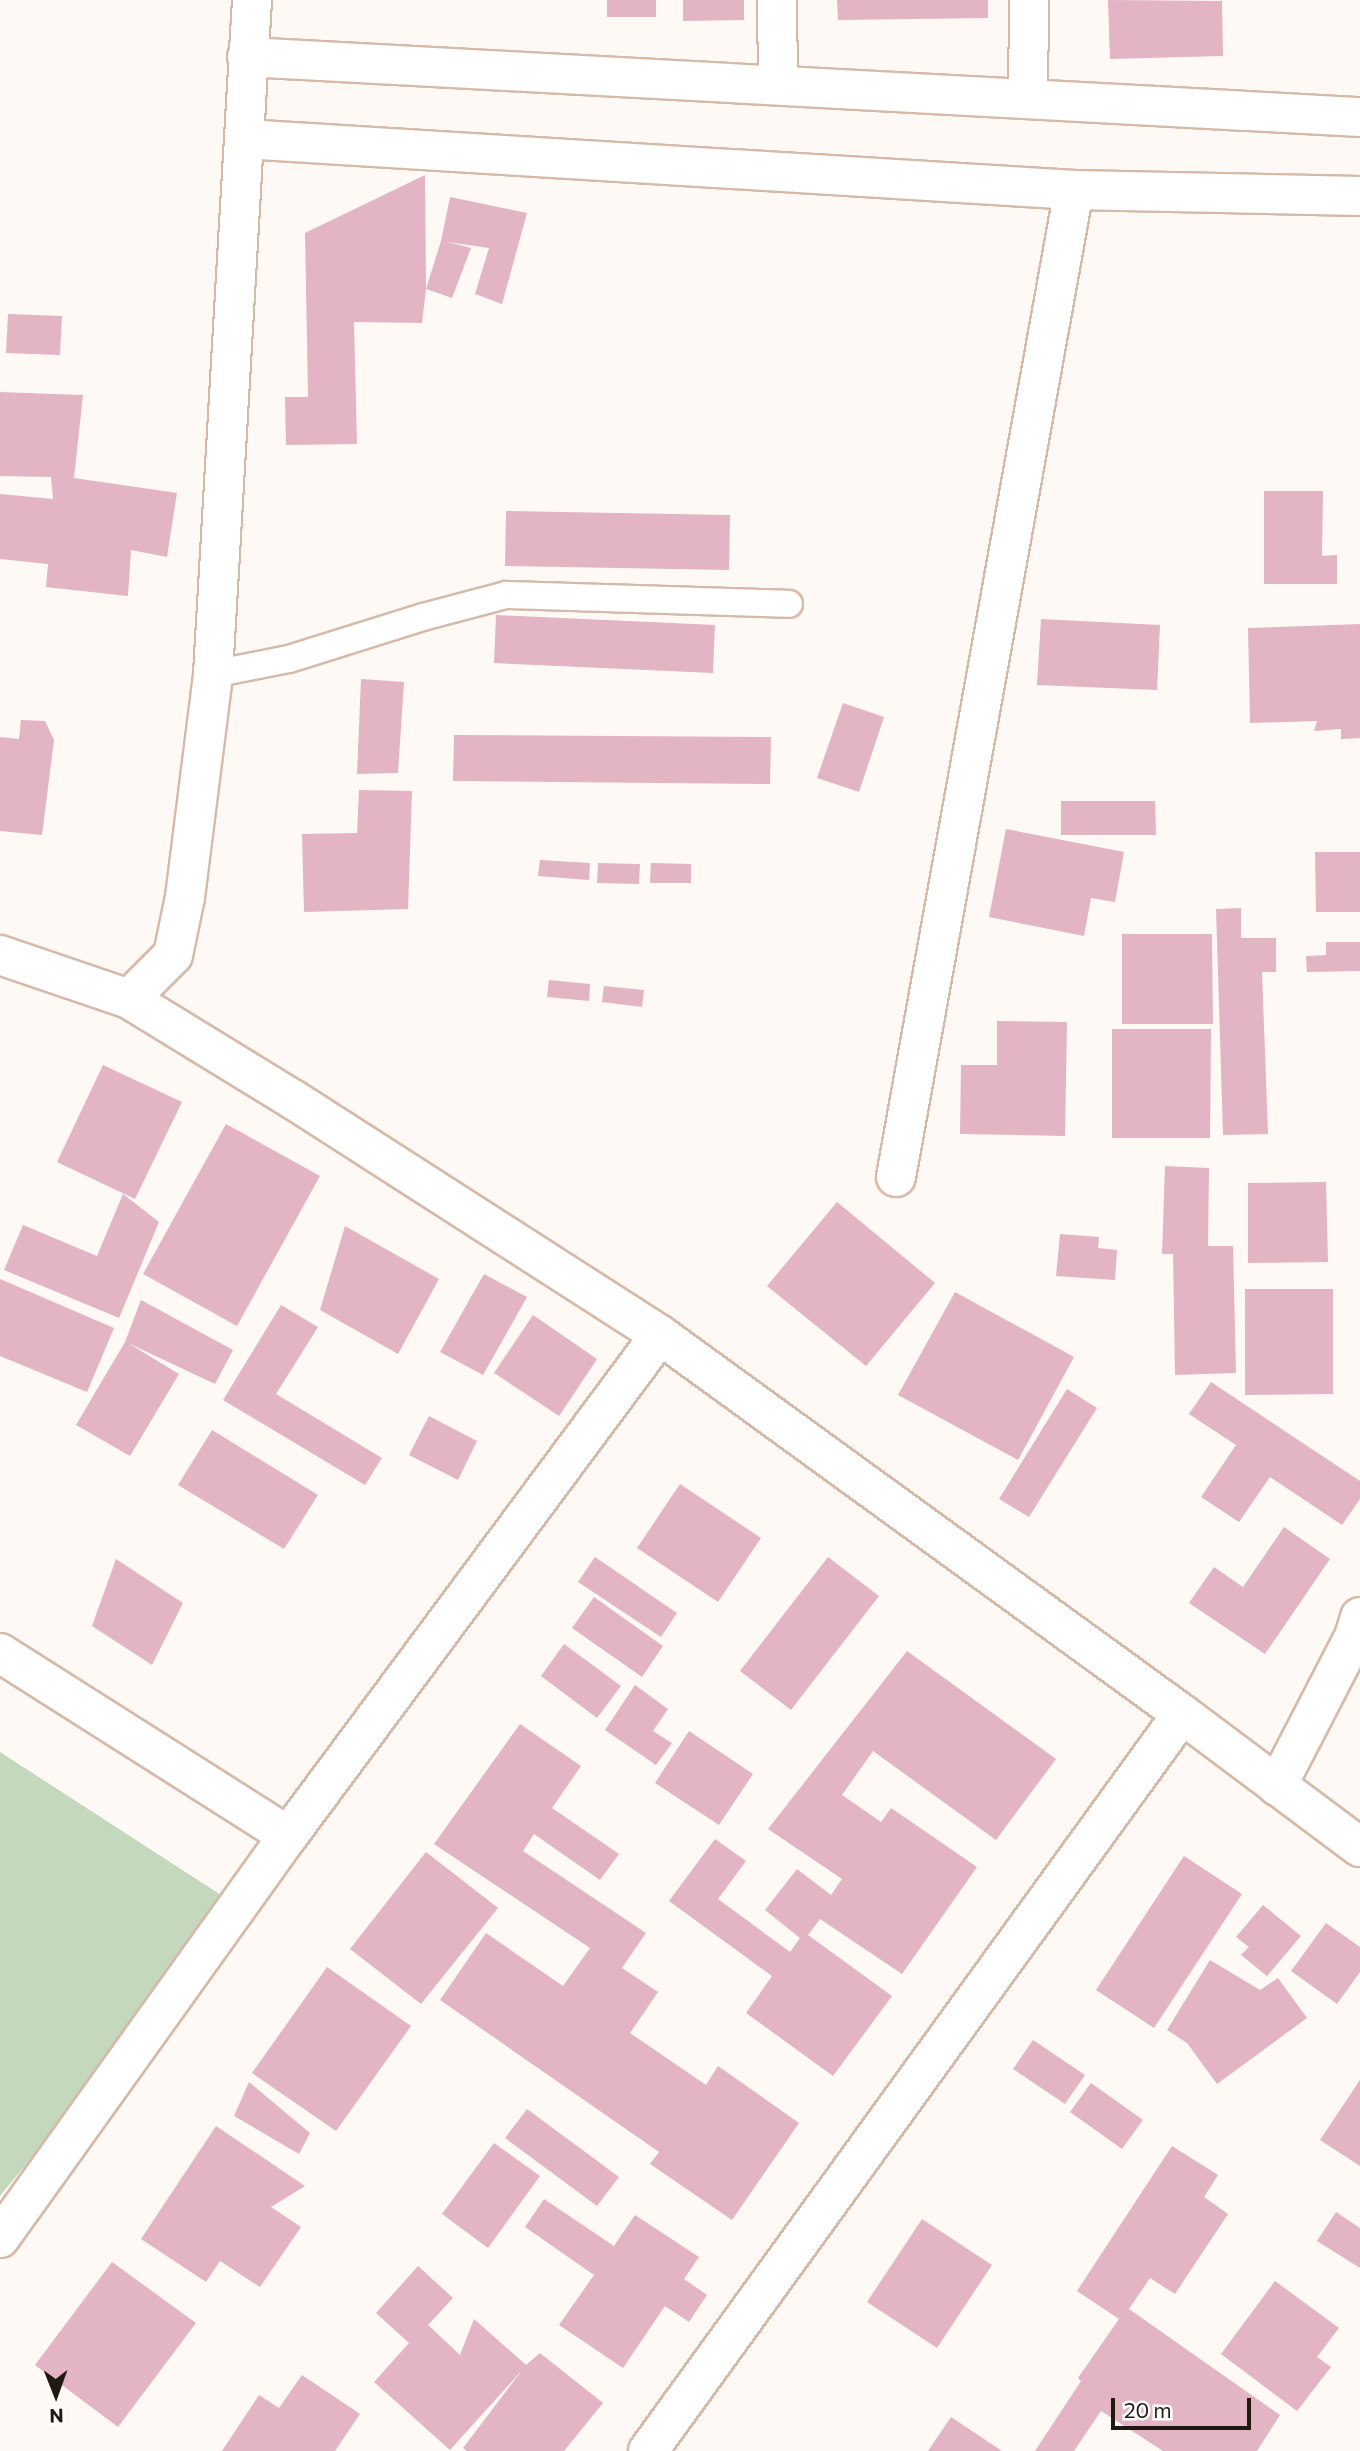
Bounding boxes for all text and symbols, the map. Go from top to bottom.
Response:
north arrow [21,2360,91,2430]
scale bar [1115,2384,1255,2428]
text: 20 m [1124,2397,1172,2422]
text: N [49,2405,64,2428]

